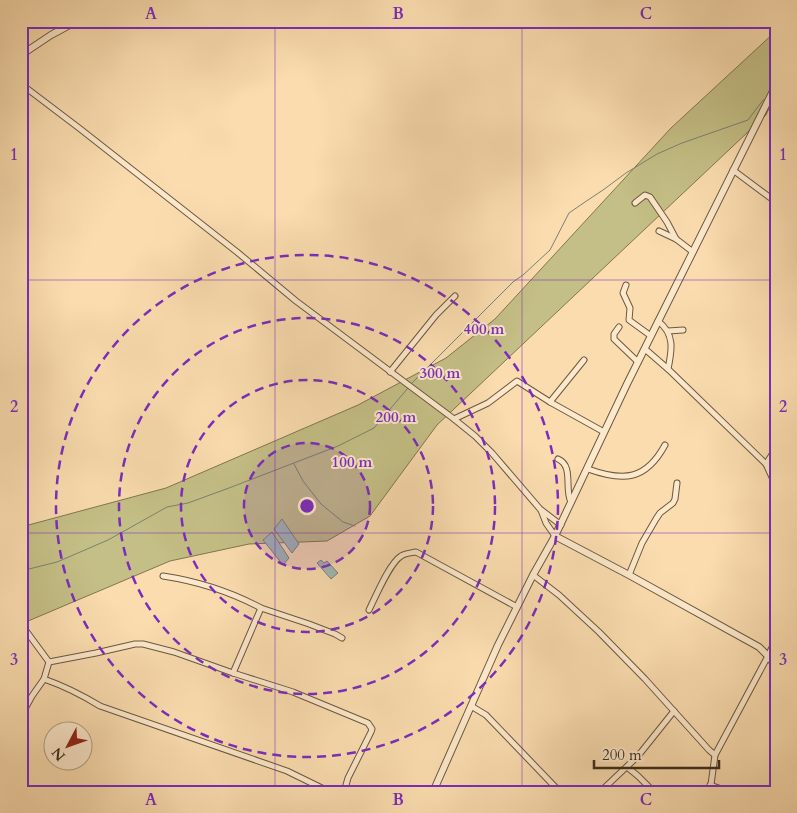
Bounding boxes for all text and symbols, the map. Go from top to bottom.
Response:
text: A [145,3,157,25]
text: B [392,3,404,25]
text: C [640,3,652,25]
text: 1 [10,144,18,166]
text: 1 [779,144,787,166]
text: 400 m [464,319,505,339]
text: 300 m [420,363,461,383]
text: 2 [10,396,18,418]
text: 2 [779,396,787,418]
text: 200 m [376,407,417,427]
text: 100 m [332,452,373,472]
centre of rings [298,497,316,515]
text: 3 [10,649,18,671]
text: 3 [779,649,787,671]
north arrow [42,720,92,770]
scale bar [594,738,720,770]
text: N [47,743,70,765]
text: 200 m [602,745,642,765]
text: A [145,789,157,811]
text: B [392,789,404,811]
text: C [640,789,652,811]

